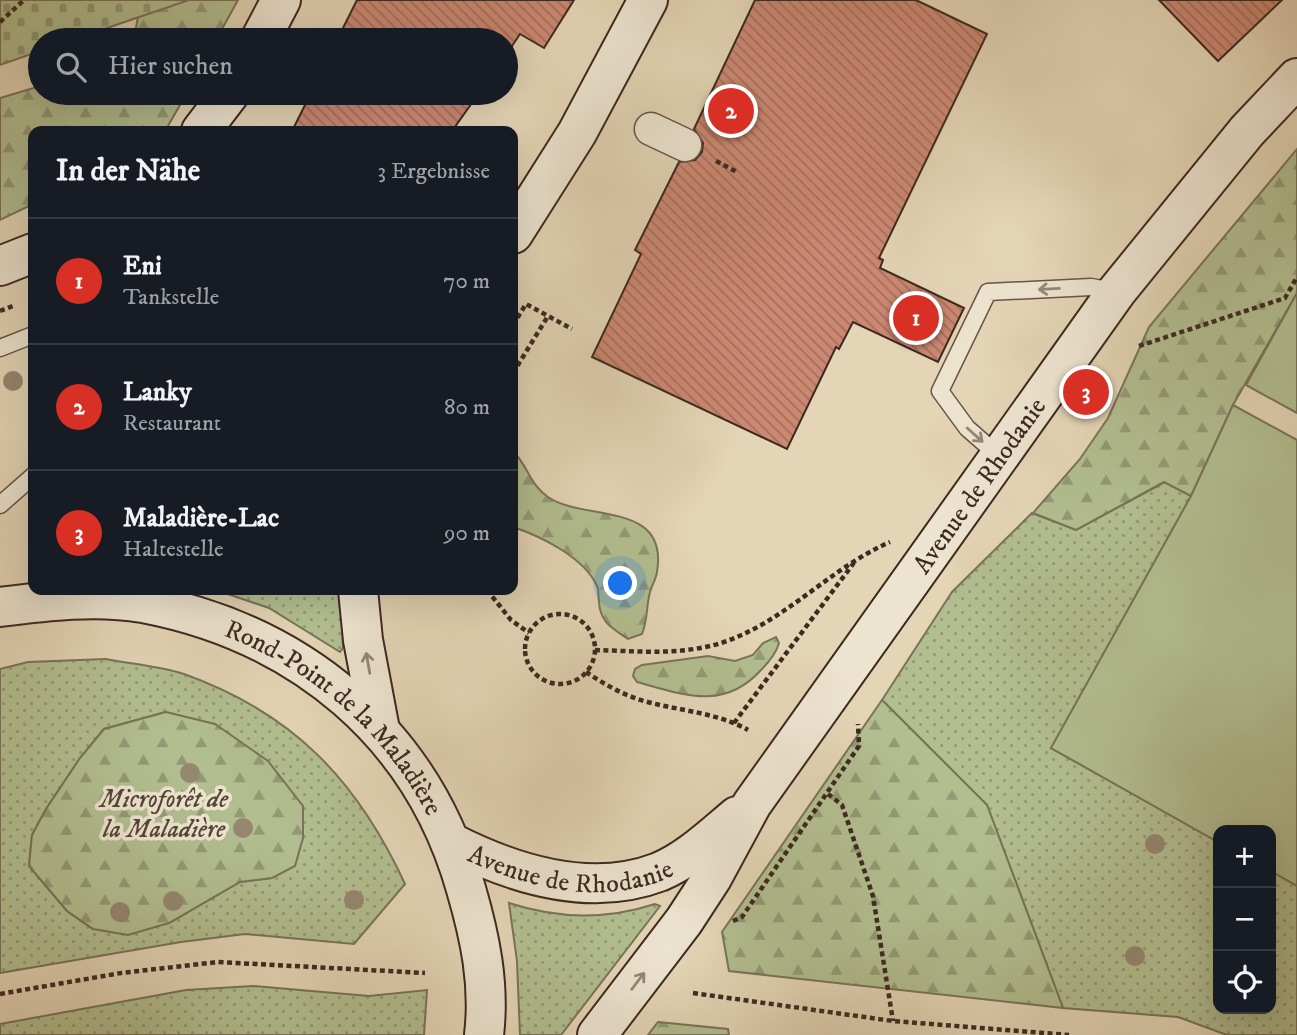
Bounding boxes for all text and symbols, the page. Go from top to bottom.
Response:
search box [28,28,518,105]
icon: search [52,48,90,86]
text: Hier suchen [108,50,233,83]
pin: 2 [708,85,754,137]
text: In der Nähe [56,153,200,190]
text: 3 Ergebnisse [377,157,490,186]
text: Eni [123,250,162,283]
text: 1 [75,267,83,296]
text: 70 m [443,267,490,296]
text: Tankstelle [123,283,219,312]
one-way arrow [1038,283,1061,296]
pin: 1 [893,292,939,344]
pin: 3 [1063,366,1109,418]
text: Lanky [123,376,192,409]
street label: Avenue de Rhodanie [906,392,1054,581]
text: 2 [73,393,85,422]
text: 80 m [444,393,490,422]
text: Restaurant [123,409,221,438]
one-way arrow [966,427,984,443]
text: Maladière-Lac [123,502,279,535]
text: 3 [75,519,83,548]
text: 90 m [444,519,490,548]
text: Haltestelle [123,535,224,564]
your location [603,566,637,600]
street label: Rond-Point de la Maladière [220,613,450,821]
one-way arrow [360,652,374,675]
park label: Microforêt de la Maladière [98,783,229,846]
map controls [1213,825,1276,1014]
button: + [1213,825,1276,888]
street label: Avenue de Rhodanie [463,838,679,901]
button: − [1213,888,1276,951]
button: locate [1213,951,1276,1014]
one-way arrow [631,972,646,990]

